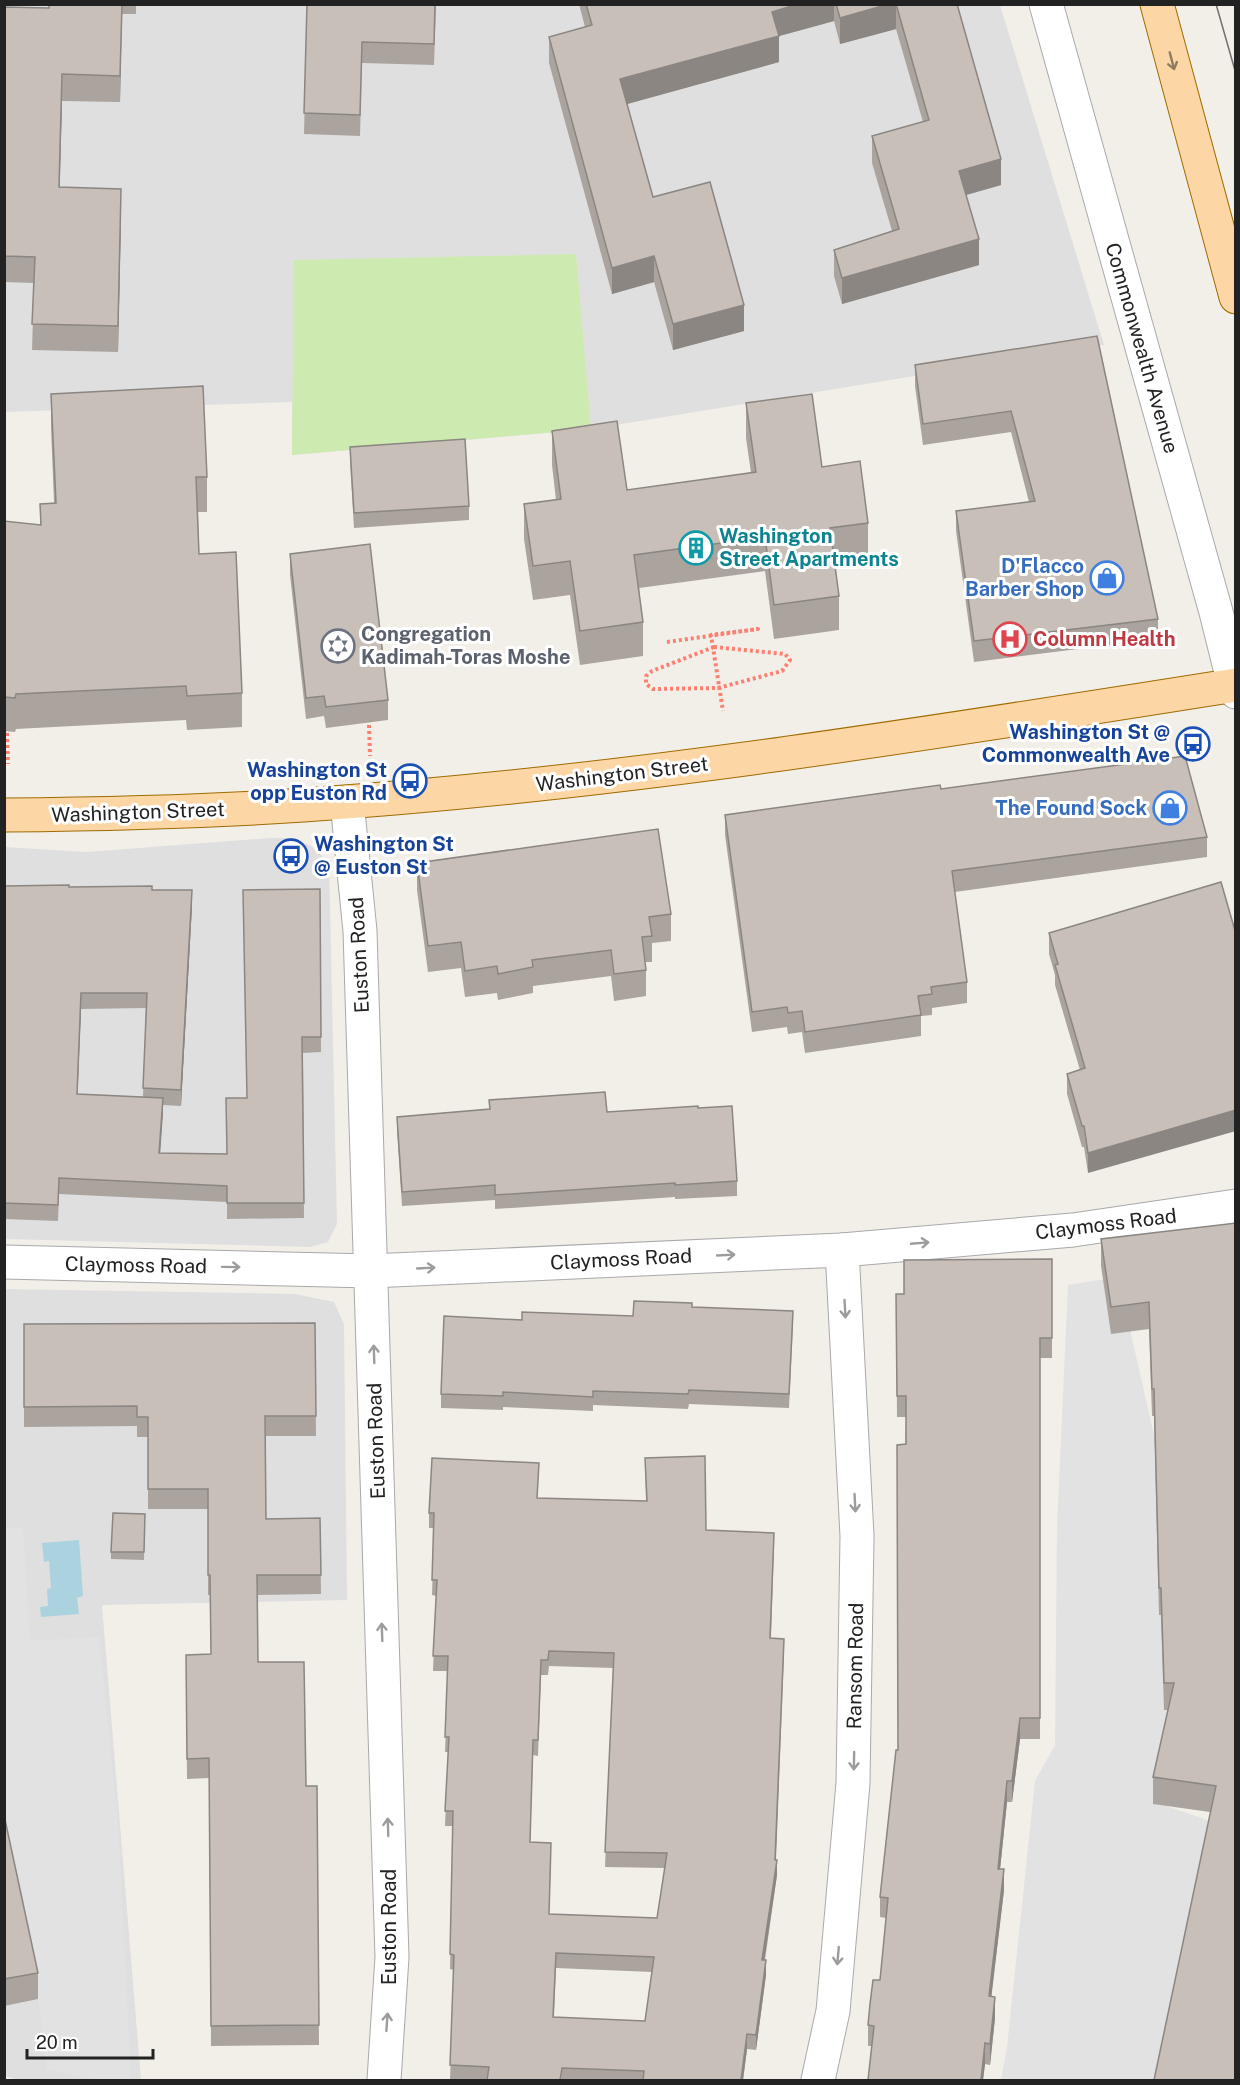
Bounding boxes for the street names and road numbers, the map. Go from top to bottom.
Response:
street label: Commonwealth Avenue [1100,240,1184,456]
street label: Washington Street [534,752,710,796]
street label: Washington Street [51,797,225,827]
street label: Euston Road [344,896,374,1014]
street label: Claymoss Road [1034,1203,1178,1245]
street label: Claymoss Road [549,1243,693,1275]
street label: Claymoss Road [65,1252,207,1278]
street label: Euston Road [362,1382,390,1500]
street label: Ransom Road [842,1602,868,1730]
street label: Euston Road [377,1869,401,1985]

